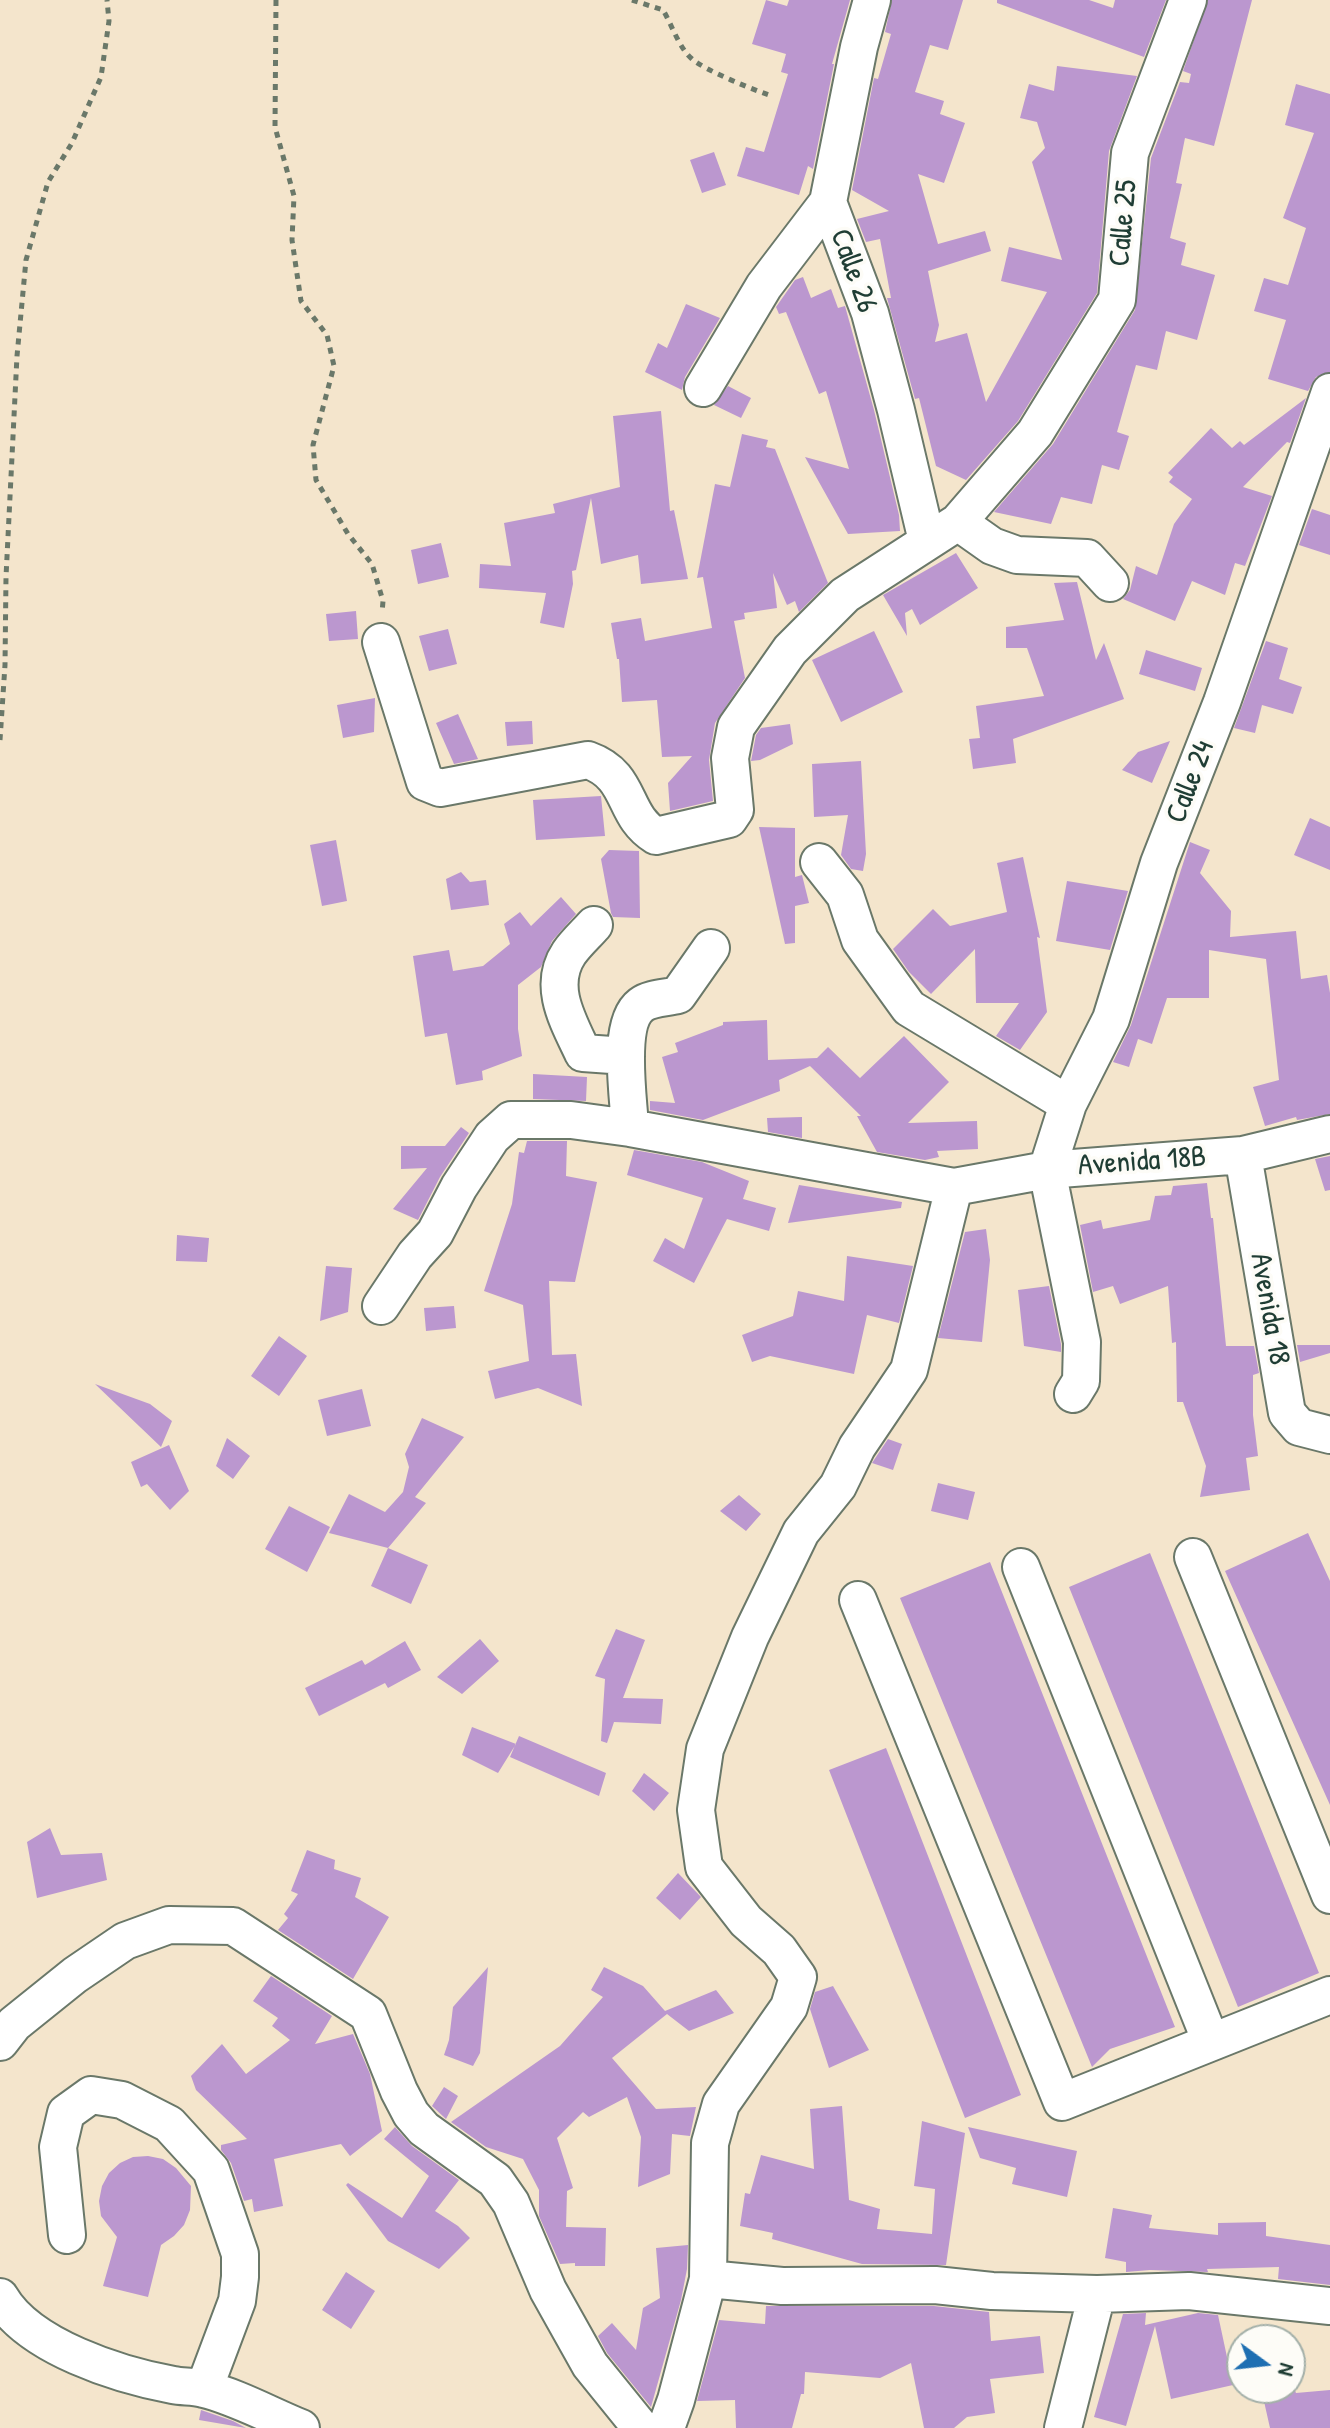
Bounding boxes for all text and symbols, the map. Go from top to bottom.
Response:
street label: Calle 25 [1102,178,1146,268]
street label: Calle 26 [821,224,885,318]
street label: Calle 24 [1159,736,1223,828]
street label: Avenida 18B [1077,1140,1207,1184]
street label: Avenida 18 [1241,1250,1297,1368]
north arrow [1226,2324,1306,2404]
text: N [1271,2360,1303,2379]

